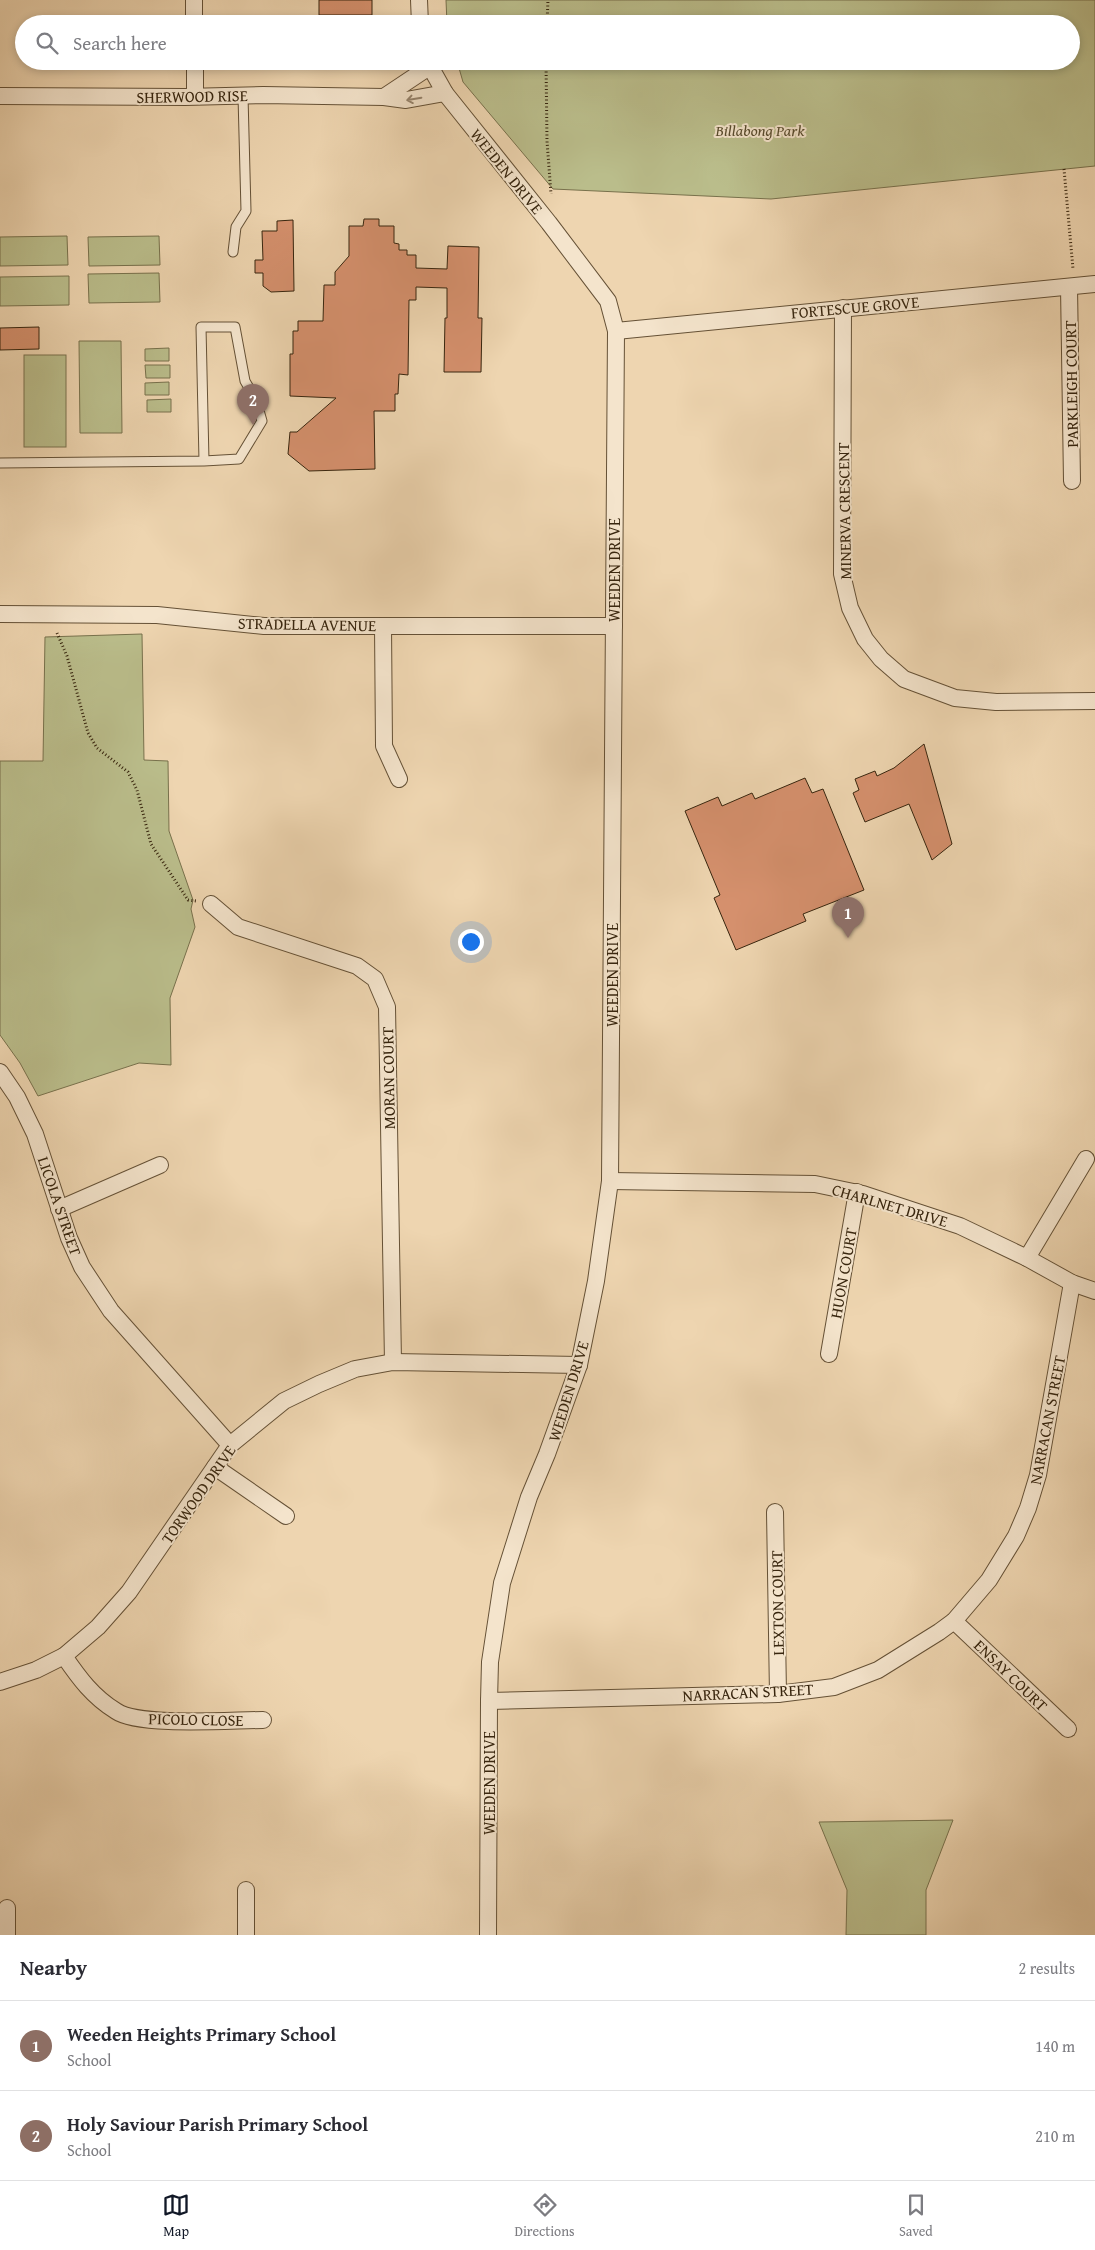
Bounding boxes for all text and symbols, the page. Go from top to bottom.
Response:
search box [15,15,1080,70]
icon: search [33,29,61,57]
text: Search here [73,29,167,57]
street label: SHERWOOD RISE [136,83,248,109]
one-way arrow [407,94,423,104]
park label: Billabong Park [715,118,805,142]
street label: WEEDEN DRIVE [465,123,549,219]
street label: FORTESCUE GROVE [790,289,920,325]
street label: PARKLEIGH COURT [1058,320,1084,448]
pin: 2 [237,384,269,425]
street label: MINERVA CRESCENT [831,442,857,580]
street label: WEEDEN DRIVE [602,518,626,622]
street label: STRADELLA AVENUE [238,611,376,637]
pin: 1 [832,897,864,938]
street label: WEEDEN DRIVE [600,923,624,1027]
your location [458,929,484,955]
street label: MORAN COURT [375,1026,401,1129]
street label: LICOLA STREET [32,1153,88,1259]
street label: CHARLNET DRIVE [829,1177,951,1233]
street label: HUON COURT [823,1226,863,1320]
street label: WEEDEN DRIVE [541,1338,595,1444]
street label: NARRACAN STREET [1023,1353,1071,1487]
street label: TORWOOD DRIVE [155,1440,241,1548]
street label: LEXTON COURT [764,1550,790,1656]
street label: ENSAY COURT [969,1634,1053,1717]
street label: NARRACAN STREET [682,1677,814,1707]
street label: PICOLO CLOSE [148,1706,244,1732]
street label: WEEDEN DRIVE [477,1731,501,1835]
text: Nearby [20,1952,87,1983]
text: 2 results [1018,1956,1075,1980]
text: Weeden Heights Primary School [67,2020,336,2048]
text: 1 [32,2034,40,2058]
text: 140 m [1035,2034,1075,2058]
text: School [67,2048,111,2072]
text: Holy Saviour Parish Primary School [67,2110,368,2138]
text: 2 [32,2124,40,2148]
text: 210 m [1035,2124,1075,2148]
text: School [67,2138,111,2162]
tab: Map [162,2191,190,2241]
tab: Directions [514,2191,575,2241]
tab: Saved [899,2191,933,2241]

